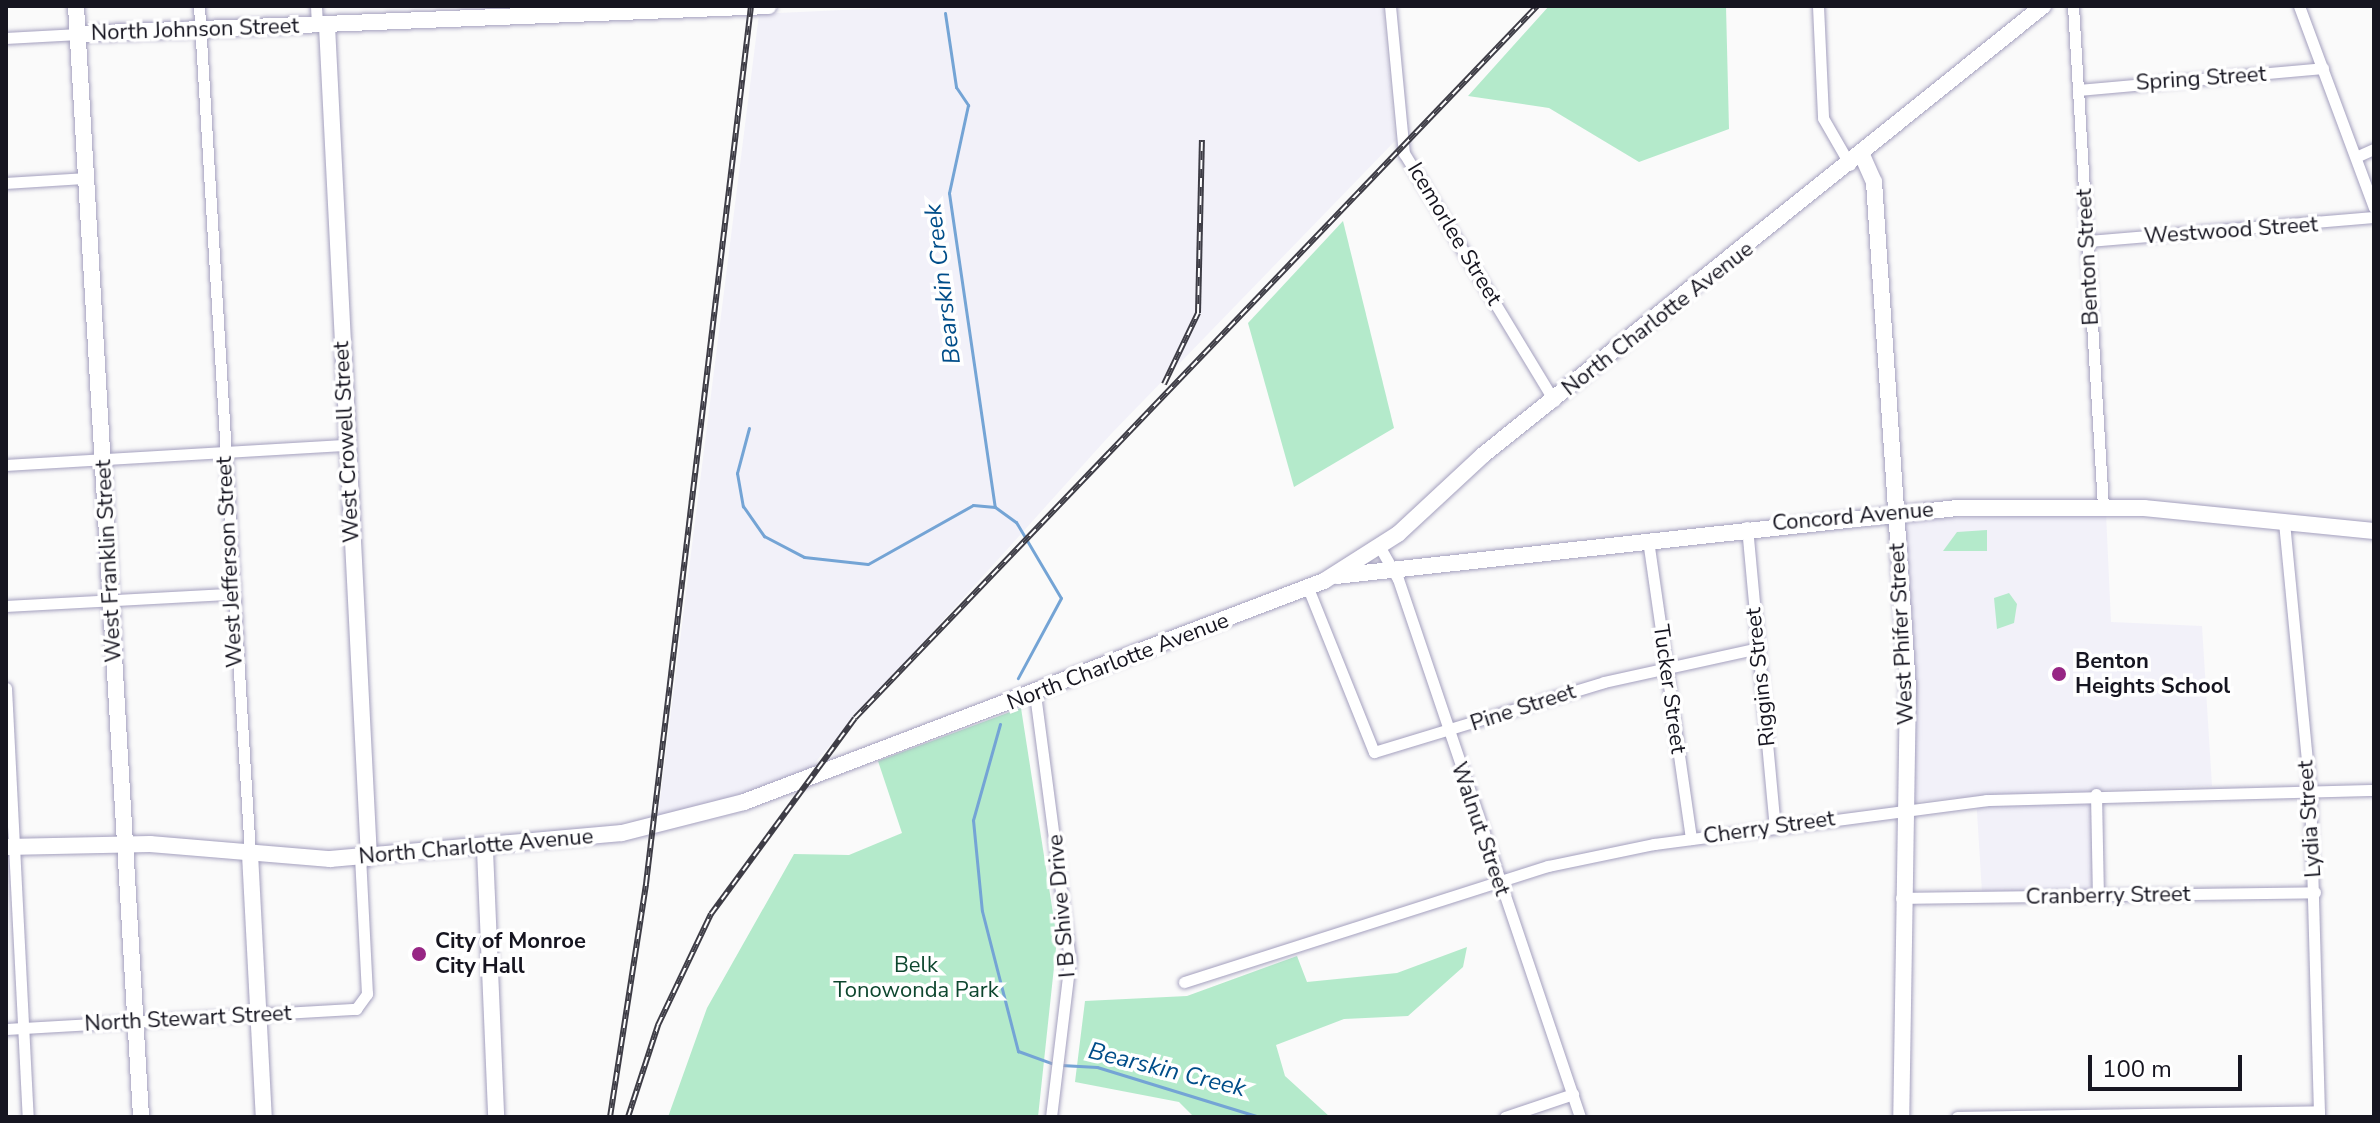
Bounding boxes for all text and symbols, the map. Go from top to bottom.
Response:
street label: North Johnson Street [91,13,299,47]
street label: Spring Street [2135,61,2267,97]
street label: Icemorlee Street [1401,158,1507,310]
street label: Benton Street [2071,188,2105,326]
water label: Bearskin Creek [919,202,967,366]
street label: Westwood Street [2143,212,2319,250]
street label: North Charlotte Avenue [1557,236,1759,402]
street label: West Crowell Street [329,341,365,543]
street label: West Jefferson Street [211,456,249,668]
street label: West Franklin Street [91,459,127,663]
street label: Concord Avenue [1771,497,1935,537]
street label: West Phifer Street [1884,542,1920,726]
street label: Riggins Street [1741,606,1781,748]
street label: North Charlotte Avenue [1003,607,1233,717]
street label: Tucker Street [1647,623,1691,755]
place label: Benton Heights School [2075,648,2230,700]
marker: Benton Heights School [2050,665,2068,683]
street label: Pine Street [1467,679,1579,737]
street label: Walnut Street [1445,759,1515,899]
street label: Lydia Street [2293,760,2327,878]
street label: Cherry Street [1702,806,1836,850]
street label: North Charlotte Avenue [358,824,594,870]
street label: I B Shive Drive [1043,833,1081,979]
street label: Cranberry Street [2025,881,2191,911]
place label: City of Monroe City Hall [435,928,586,980]
marker: City of Monroe City Hall [410,945,428,963]
park label: Belk Tonowonda Park [833,952,999,1004]
street label: North Stewart Street [84,1000,292,1038]
water label: Bearskin Creek [1085,1037,1249,1103]
scale bar [2092,1039,2246,1089]
text: 100 m [2102,1053,2172,1085]

